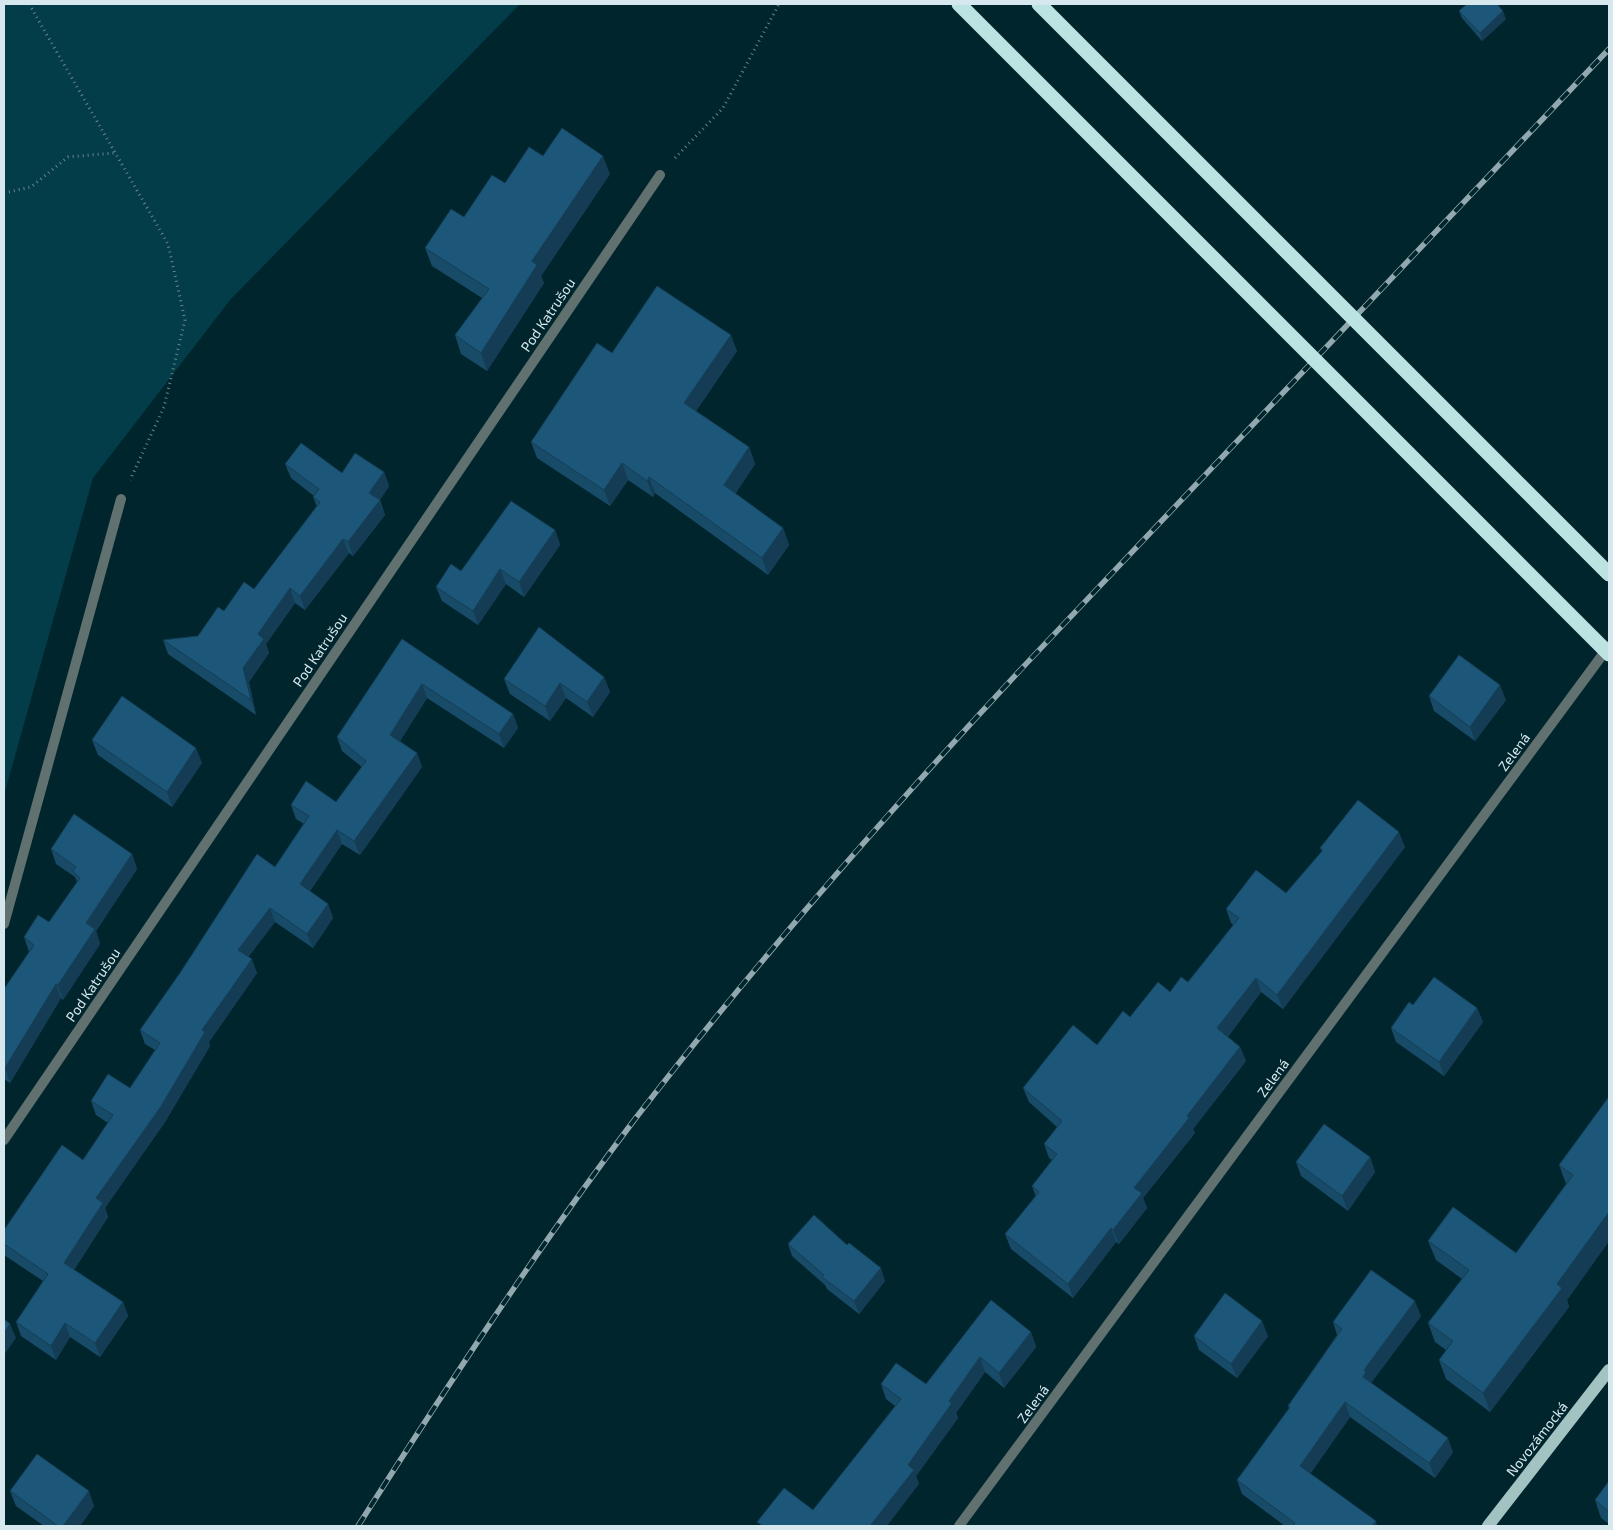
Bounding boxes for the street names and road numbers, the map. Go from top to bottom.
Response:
street label: Pod Katrušou [517,275,578,355]
street label: Pod Katrušou [289,610,350,690]
street label: Zelená [1494,729,1533,774]
street label: Pod Katrušou [62,945,123,1025]
street label: Zelená [1253,1055,1292,1100]
street label: Zelená [1013,1381,1052,1426]
street label: Novozámocká [1502,1398,1571,1479]

